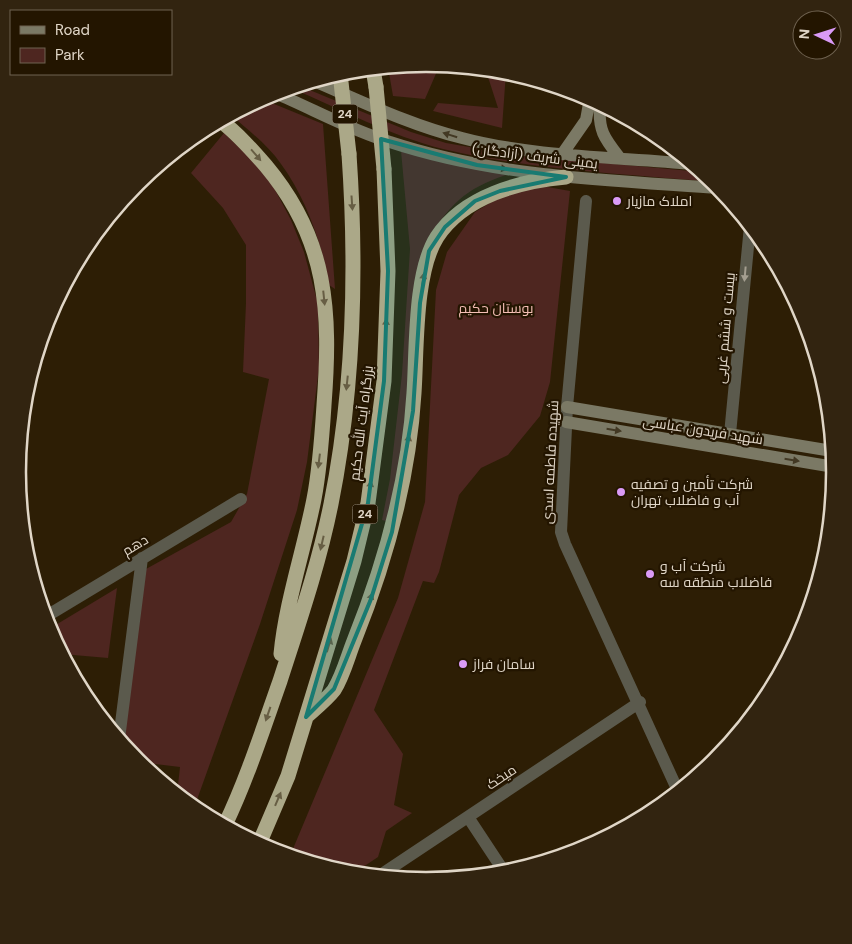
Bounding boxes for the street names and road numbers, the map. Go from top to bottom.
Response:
road number: 24 [332,105,358,124]
street label: یمینی شریف (آزادگان) [471,139,599,173]
street label: بیست و ششم غربی [711,272,740,384]
street label: بزرگراه آیت الله حکیم [345,364,378,482]
street label: شهیده فاطمه اسدی [538,400,562,524]
street label: شهید فریدون عباسی [642,412,764,448]
road number: 24 [352,504,378,524]
street label: دهم [119,530,152,561]
street label: میخک [482,760,520,794]

